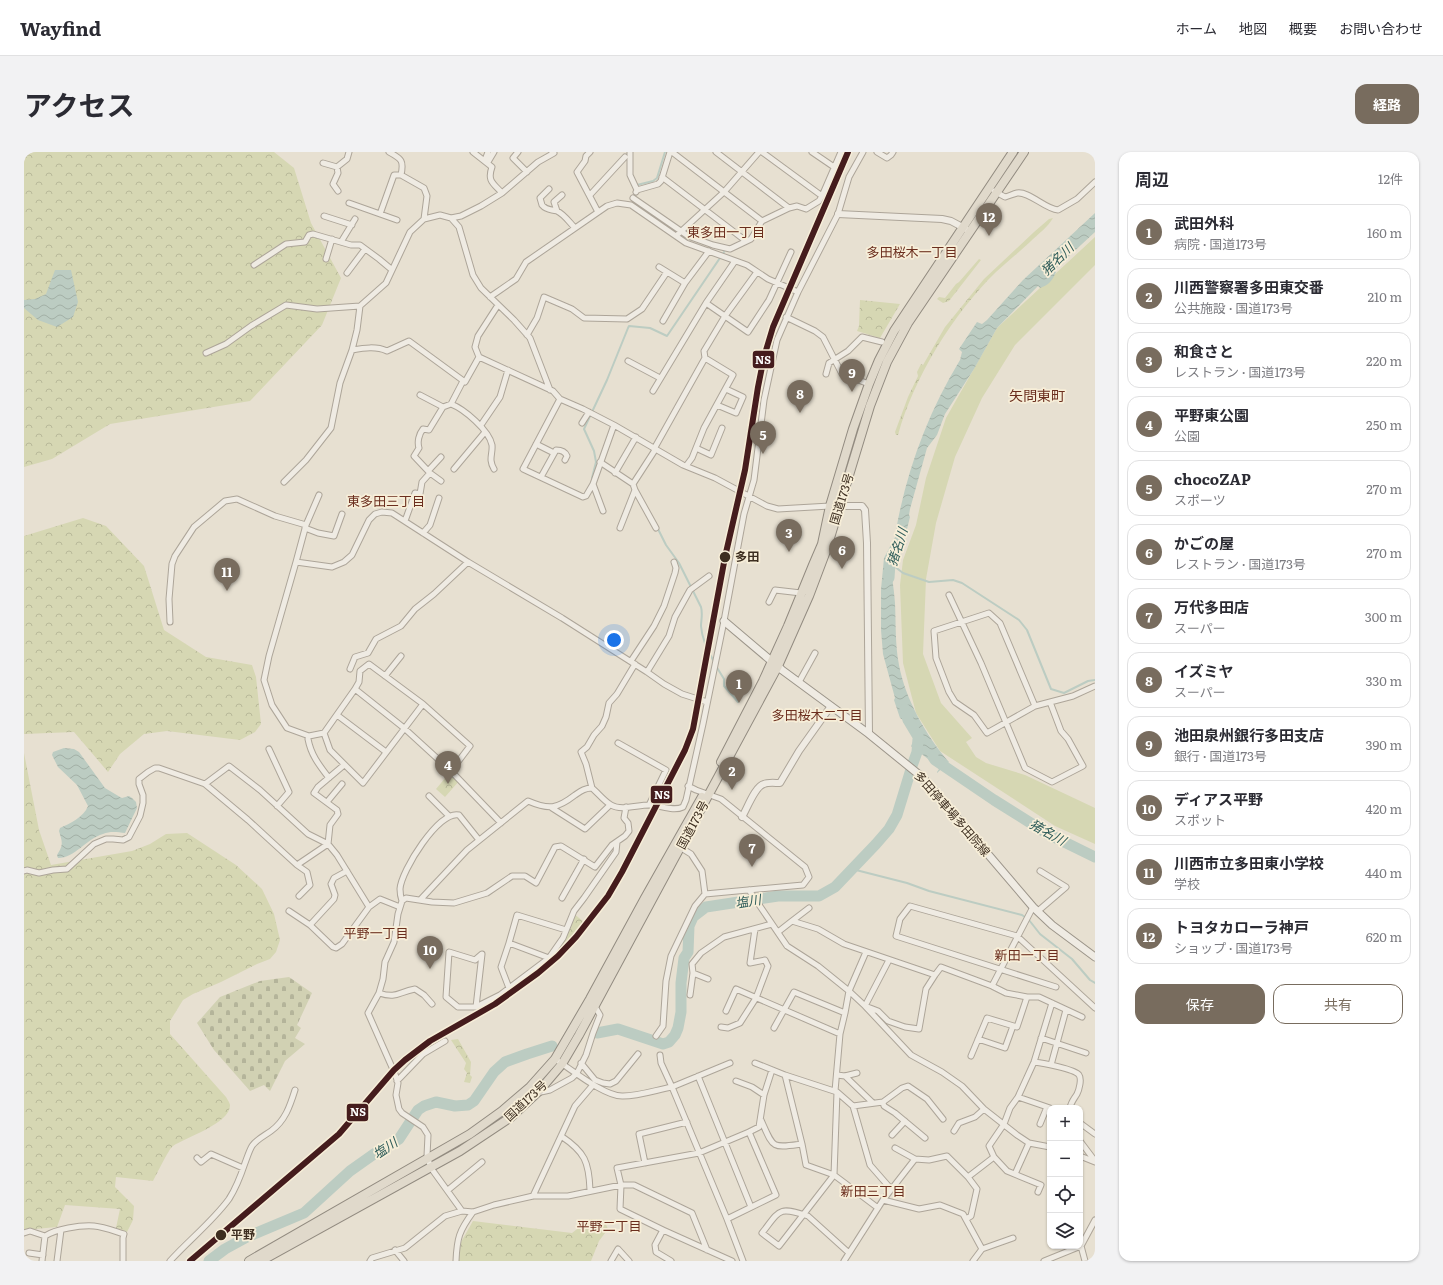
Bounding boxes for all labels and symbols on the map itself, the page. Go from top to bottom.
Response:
pin: 12 [976,203,1002,236]
district label: 東多田一丁目 [687,222,765,241]
water label: 猪名川 [1036,237,1079,279]
district label: 多田桜木一丁目 [866,242,958,261]
line badge: NS [752,350,775,369]
text: NS [755,351,771,367]
pin: 9 [839,359,865,392]
pin: 8 [787,380,813,413]
district label: 矢問東町 [1009,385,1065,405]
pin: 5 [750,421,776,454]
street label: 国道173号 [825,471,857,527]
district label: 東多田三丁目 [347,491,425,510]
pin: 3 [776,519,802,552]
water label: 猪名川 [882,524,912,568]
pin: 6 [829,536,855,569]
place label: 多田 [735,547,759,565]
marker: 多田 [718,550,732,564]
pin: 11 [214,558,240,591]
your location [604,630,624,650]
pin: 1 [726,670,752,703]
district label: 多田桜木二丁目 [771,705,863,724]
pin: 4 [435,751,461,784]
pin: 2 [719,757,745,790]
street label: 多田停車場多田院線 [911,767,995,860]
line badge: NS [650,785,673,804]
text: NS [654,786,670,802]
street label: 国道173号 [672,797,713,852]
water label: 猪名川 [1027,814,1072,850]
pin: 7 [739,834,765,867]
water label: 塩川 [734,889,764,912]
district label: 平野一丁目 [343,923,409,942]
pin: 10 [417,936,443,969]
district label: 新田一丁目 [994,945,1060,964]
street label: 国道173号 [500,1076,551,1125]
line badge: NS [346,1103,369,1122]
text: NS [350,1103,366,1119]
water label: 塩川 [369,1131,402,1163]
district label: 新田三丁目 [840,1181,906,1200]
district label: 平野二丁目 [576,1216,642,1235]
place label: 平野 [231,1225,255,1243]
marker: 平野 [214,1228,228,1242]

